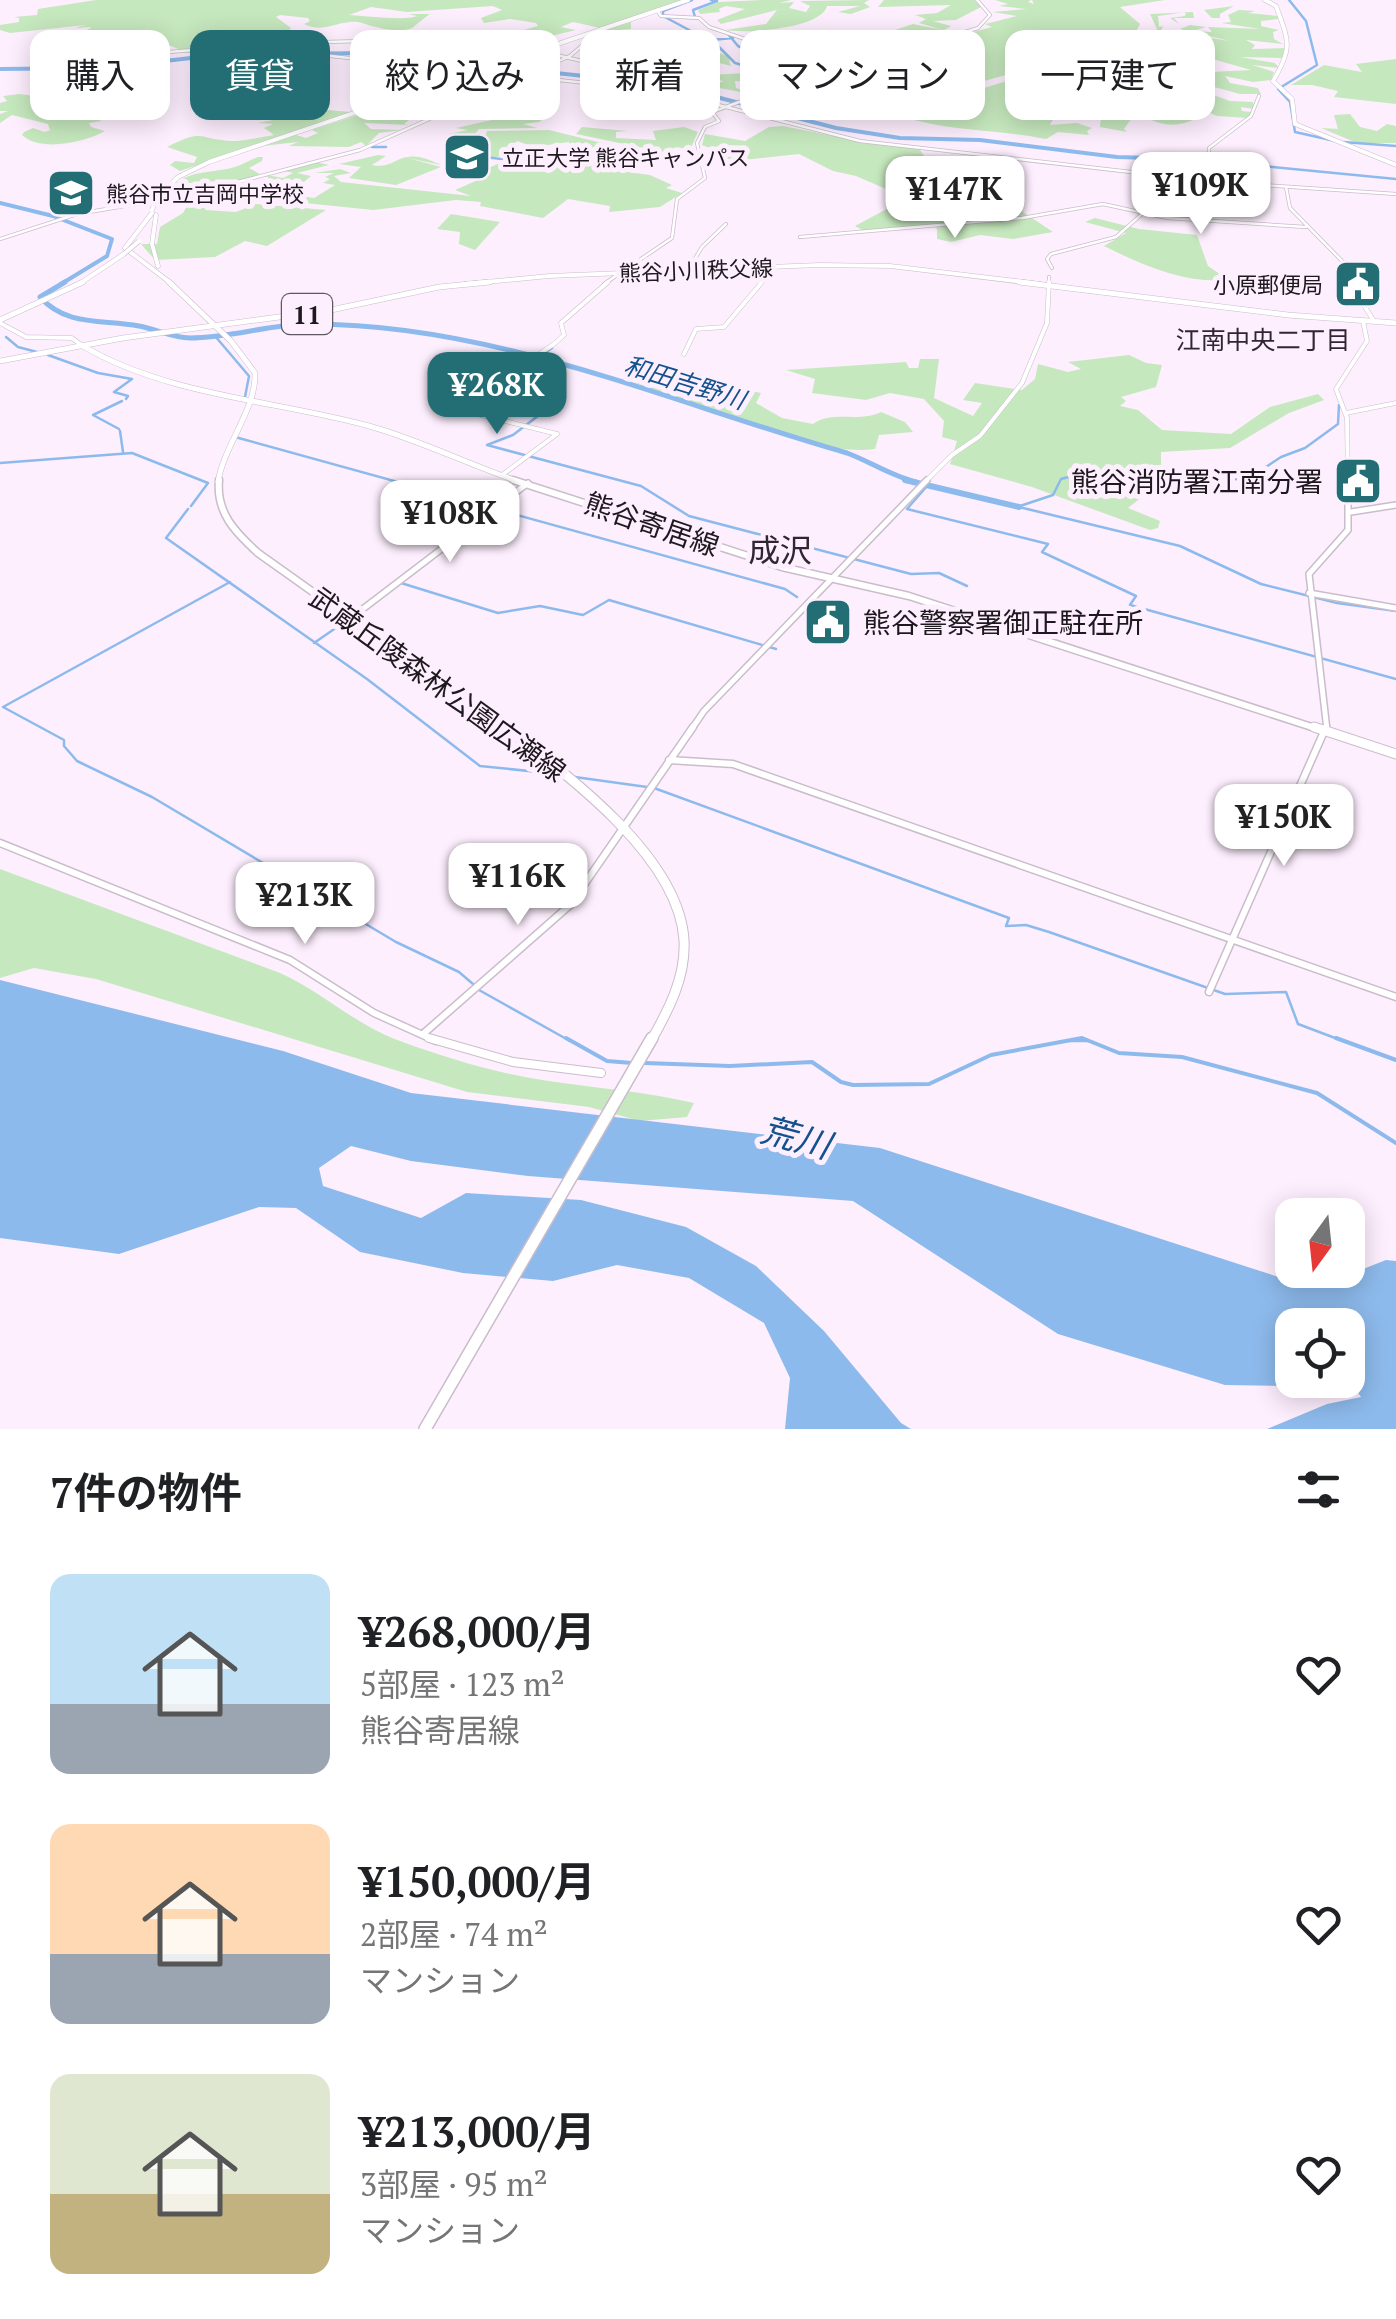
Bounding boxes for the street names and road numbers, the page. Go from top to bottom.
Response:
street label: 熊谷小川秩父線 [619,253,773,287]
road number: 11 [282,294,332,334]
street label: 熊谷寄居線 [580,484,724,564]
street label: 武蔵丘陵森林公園広瀬線 [303,579,573,789]

